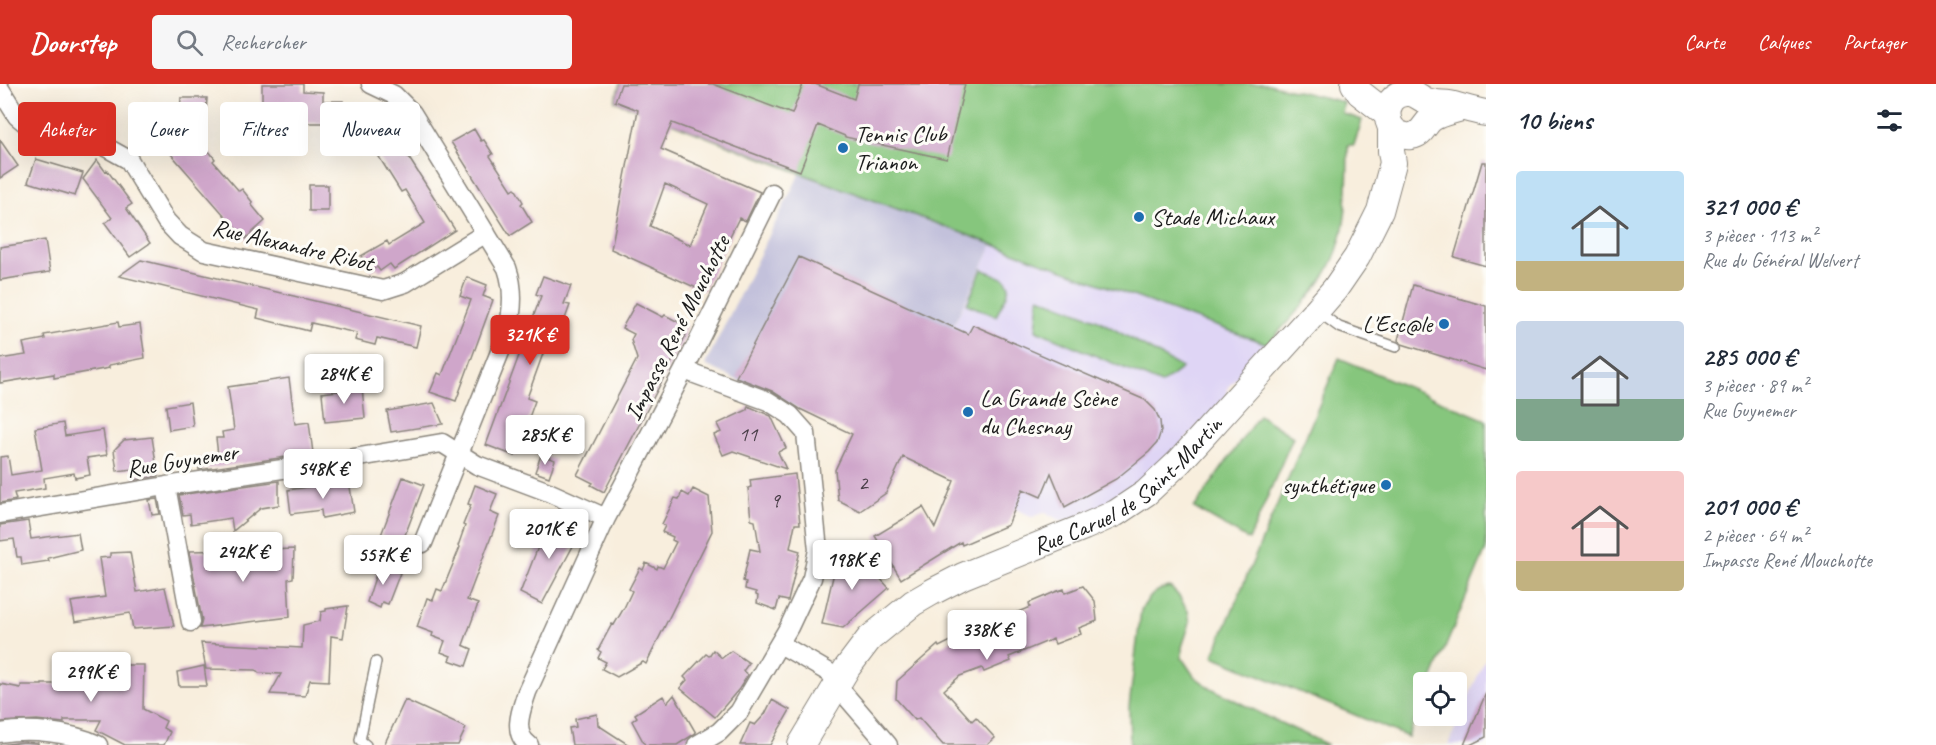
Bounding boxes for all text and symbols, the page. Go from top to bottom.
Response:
search box [152,15,572,69]
text: Doorstep [30,25,116,60]
icon: search [173,26,206,59]
text: Rechercher [221,28,306,56]
text: Carte [1684,29,1725,55]
text: Calques [1758,29,1810,55]
text: Partager [1843,29,1906,55]
chip: Acheter [18,102,116,156]
chip: Louer [128,102,208,156]
chip: Filtres [220,102,308,156]
chip: Nouveau [320,102,420,156]
text: 10 biens [1516,104,1592,137]
icon: filters [1873,104,1906,137]
place label: Tennis Club Trianon [855,119,948,177]
marker: Tennis Club Trianon [836,141,850,155]
text: 321 000 € [1702,190,1796,223]
icon: home [1564,195,1636,267]
place label: Stade Michaux [1151,202,1276,232]
marker: Stade Michaux [1132,210,1146,224]
street label: Rue Alexandre Ribot [210,212,378,279]
text: 3 pièces · 113 m² [1702,223,1817,248]
street label: Impasse René Mouchotte [617,229,738,426]
text: Rue du Général Welvert [1702,248,1858,273]
place label: L'Esc@le [1362,309,1434,339]
pin: 321K € [481,315,579,366]
marker: L'Esc@le [1437,317,1451,331]
text: 321K € [505,322,556,347]
text: 285 000 € [1702,340,1796,373]
icon: home [1564,345,1636,417]
pin: 284K € [295,354,393,405]
text: 284K € [319,361,370,386]
text: 3 pièces · 89 m² [1702,373,1808,398]
place label: La Grande Scène du Chesnay [980,383,1119,441]
text: Rue Guynemer [1702,398,1795,423]
marker: La Grande Scène du Chesnay [961,405,975,419]
street label: Rue Caruel de Saint-Martin [1028,409,1229,561]
pin: 285K € [496,415,594,466]
house number: 11 [739,421,759,447]
text: 285K € [520,422,570,447]
street label: Rue Guynemer [124,436,242,484]
pin: 548K € [274,449,372,500]
text: 548K € [298,456,348,481]
house number: 2 [858,470,869,496]
place label: synthétique [1282,470,1376,500]
marker: synthétique [1379,478,1393,492]
house number: 9 [770,487,781,513]
text: 201 000 € [1702,490,1796,523]
icon: home [1564,495,1636,567]
pin: 201K € [500,509,598,560]
text: 201K € [524,516,575,541]
text: 2 pièces · 64 m² [1702,523,1808,548]
pin: 242K € [194,532,292,583]
pin: 557K € [334,535,432,586]
text: 242K € [218,539,269,564]
pin: 198K € [803,540,901,591]
text: 557K € [358,542,408,567]
text: 198K € [827,547,877,572]
text: Impasse René Mouchotte [1702,548,1872,573]
pin: 338K € [938,610,1036,661]
text: 338K € [962,617,1013,642]
pin: 299K € [42,652,140,703]
text: 299K € [66,659,116,684]
map controls [1413,672,1467,726]
button: locate [1413,672,1467,726]

